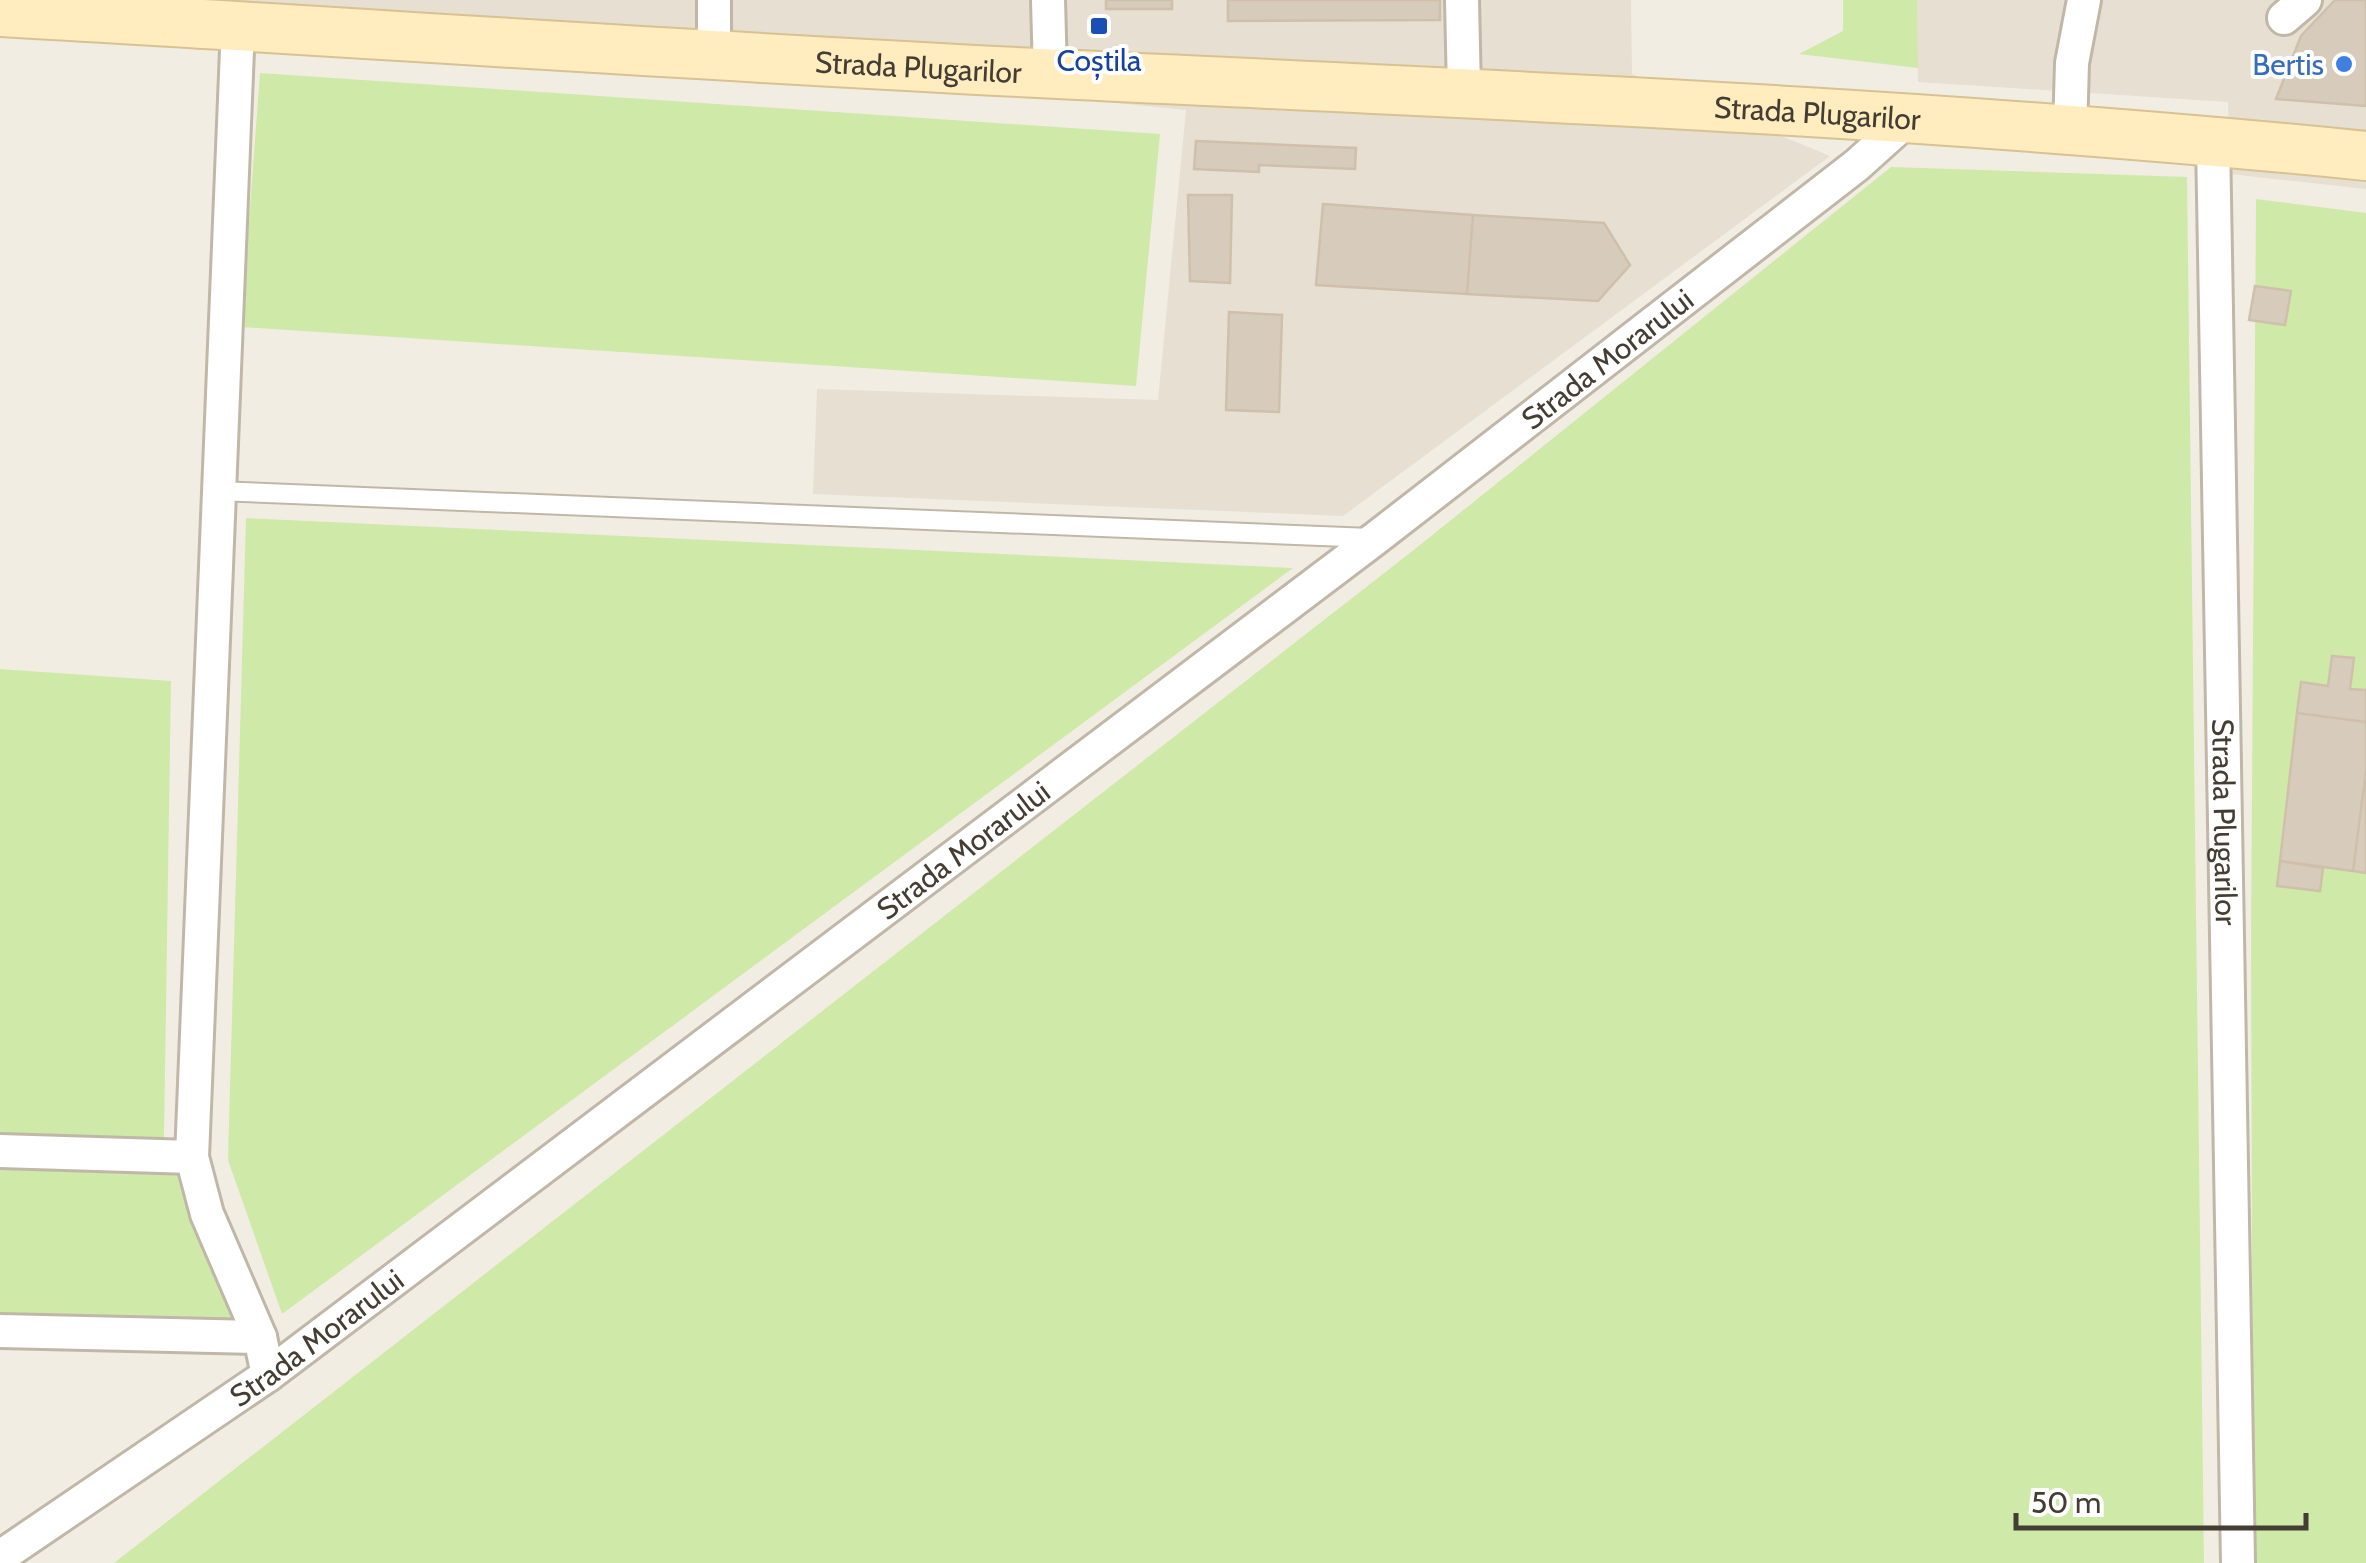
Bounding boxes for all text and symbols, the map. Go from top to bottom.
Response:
marker: Coștila [1088,15,1110,37]
place label: Coștila [1057,42,1142,80]
street label: Strada Plugarilor [814,43,1023,91]
place label: Bertis [2252,46,2324,83]
marker: Bertis [2333,53,2355,75]
street label: Strada Plugarilor [1713,88,1922,138]
street label: Strada Morarului [1514,281,1700,437]
street label: Strada Plugarilor [2205,718,2245,926]
street label: Strada Morarului [869,773,1057,927]
street label: Strada Morarului [222,1261,411,1414]
scale bar [2016,1468,2306,1530]
text: 50 m [2031,1484,2101,1521]

